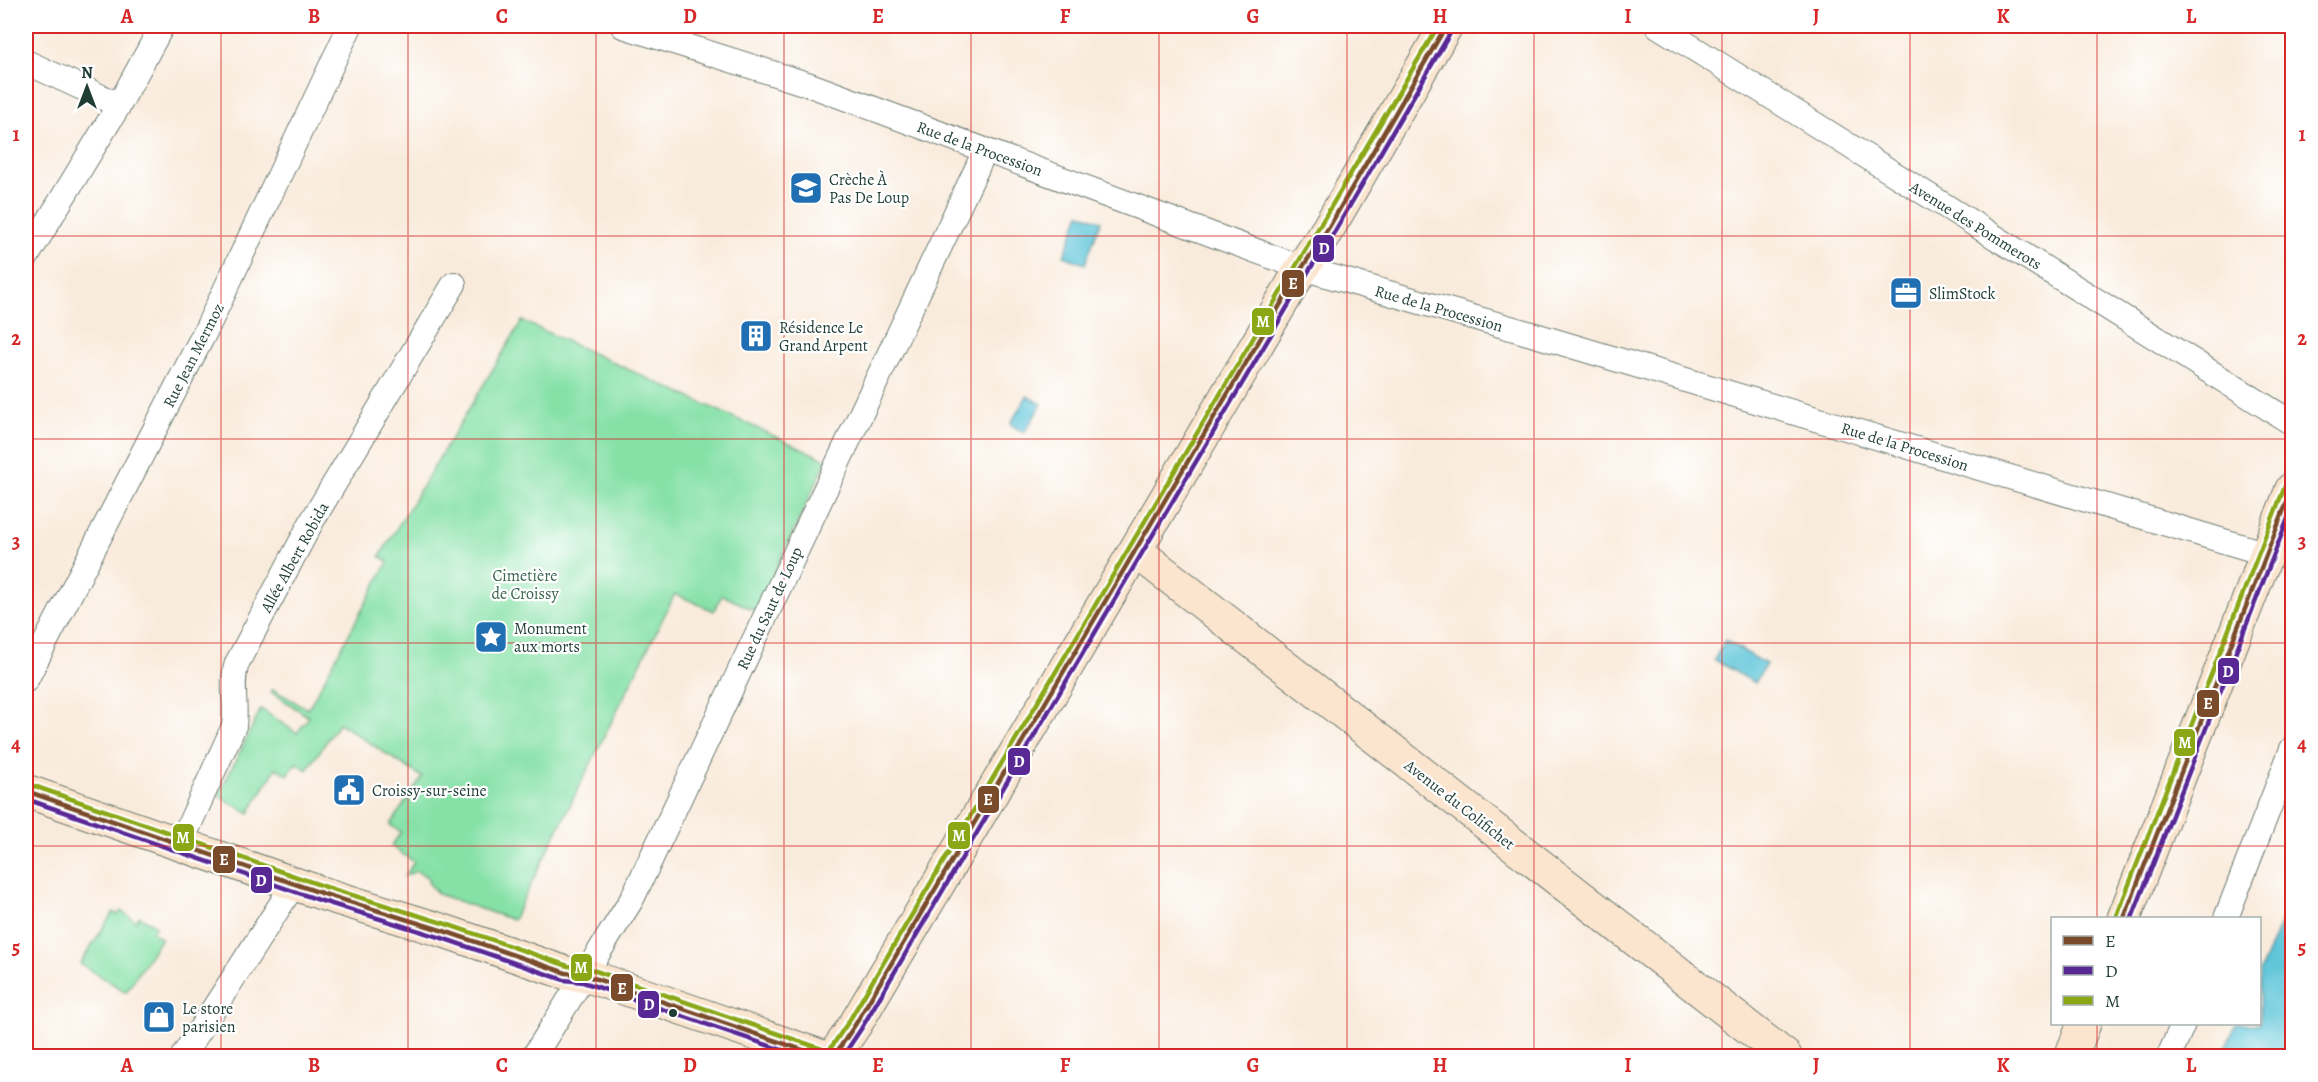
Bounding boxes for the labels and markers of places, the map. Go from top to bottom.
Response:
place label: Crèche À Pas De Loup [829,169,909,209]
school or university icon: Crèche À Pas De Loup [788,170,824,206]
office icon: SlimStock [1888,275,1924,311]
place label: SlimStock [1929,283,1995,305]
place label: Résidence Le Grand Arpent [779,317,868,357]
building icon: Résidence Le Grand Arpent [738,318,774,354]
place label: Monument aux morts [514,618,587,658]
place icon: Monument aux morts [473,619,509,655]
public building icon: Croissy-sur-seine [331,772,367,808]
place label: Croissy-sur-seine [372,780,487,802]
place label: Le store parisien [182,998,236,1038]
shop icon: Le store parisien [141,999,177,1035]
unlabelled marker [667,1007,679,1019]

